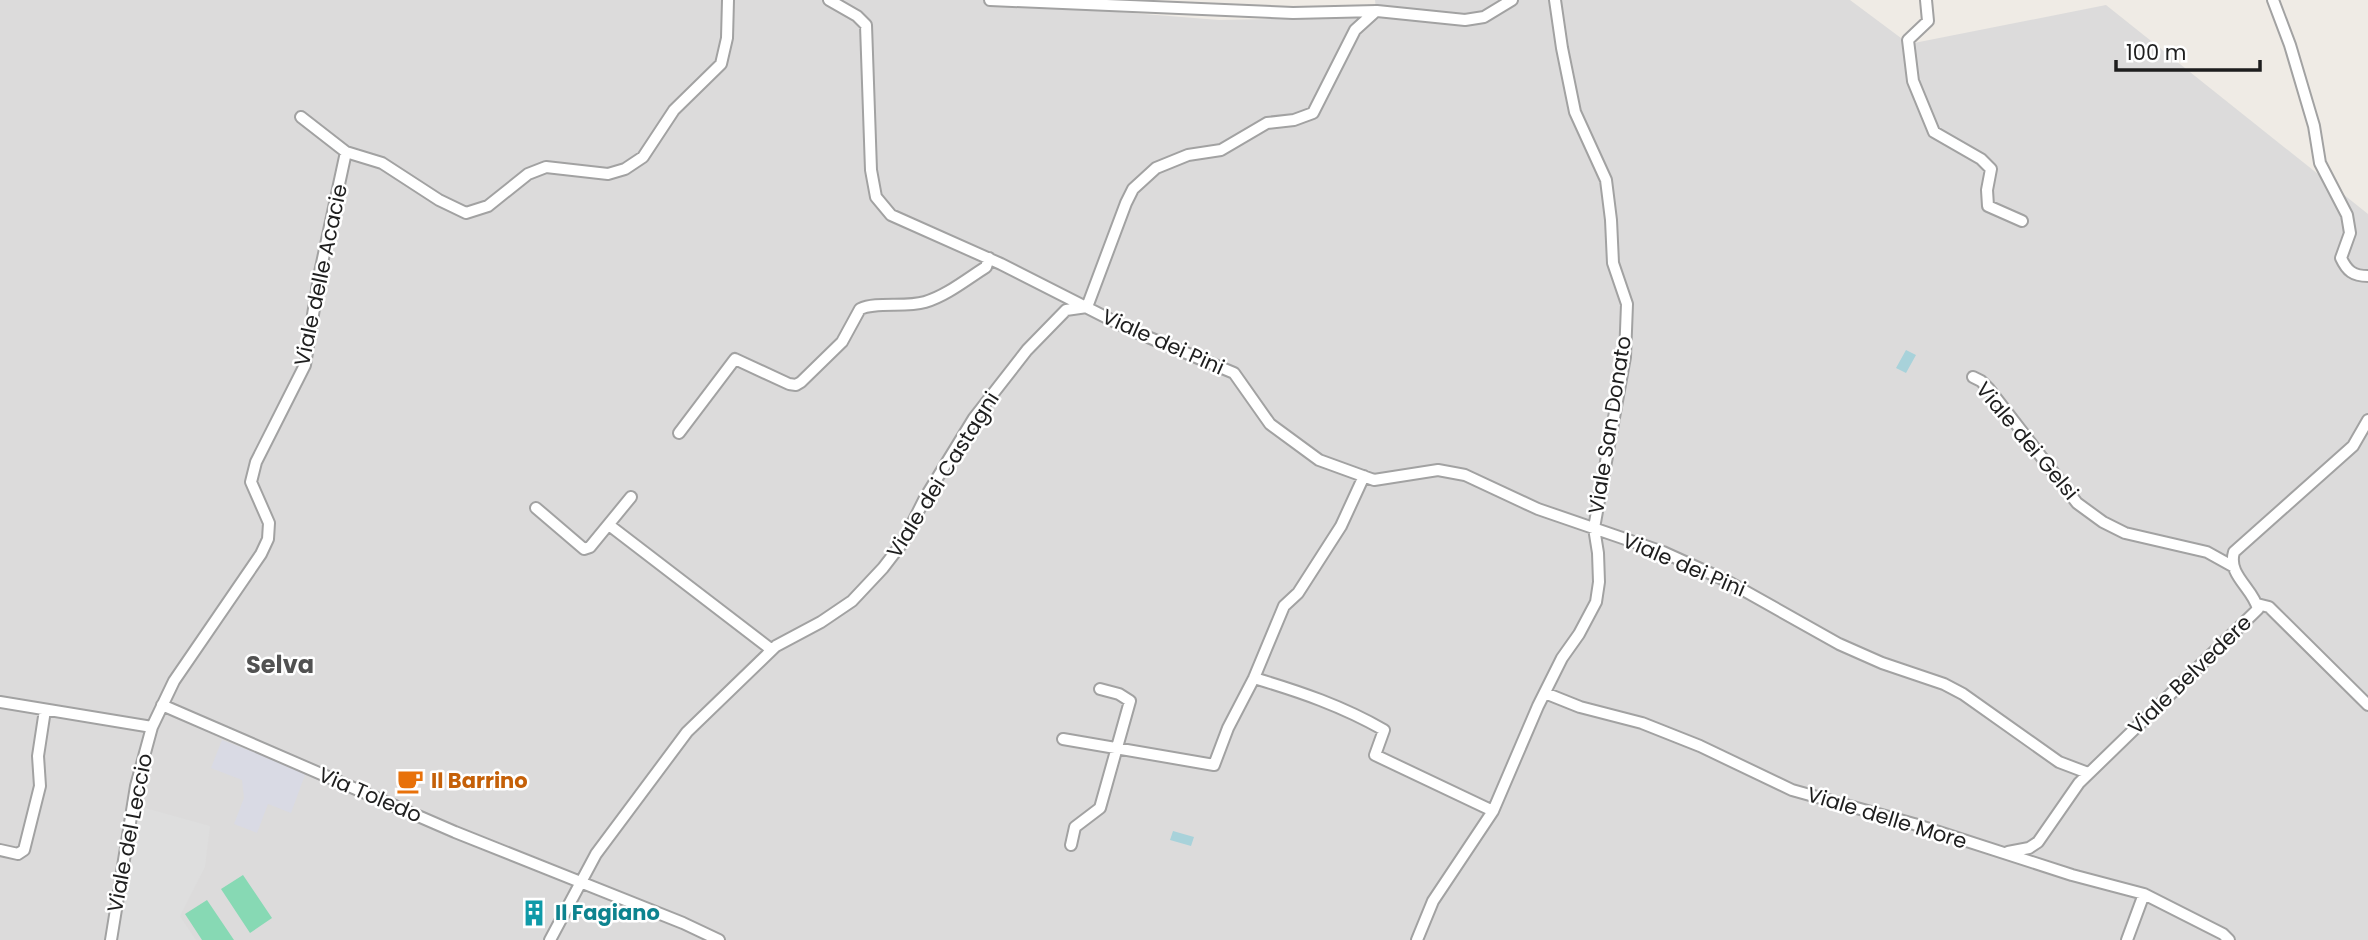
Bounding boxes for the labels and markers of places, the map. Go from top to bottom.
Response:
cafe icon: Il Barrino [395,766,425,796]
place label: Il Barrino [431,766,528,795]
building icon: Il Fagiano [519,898,549,928]
place label: Il Fagiano [555,898,660,927]

